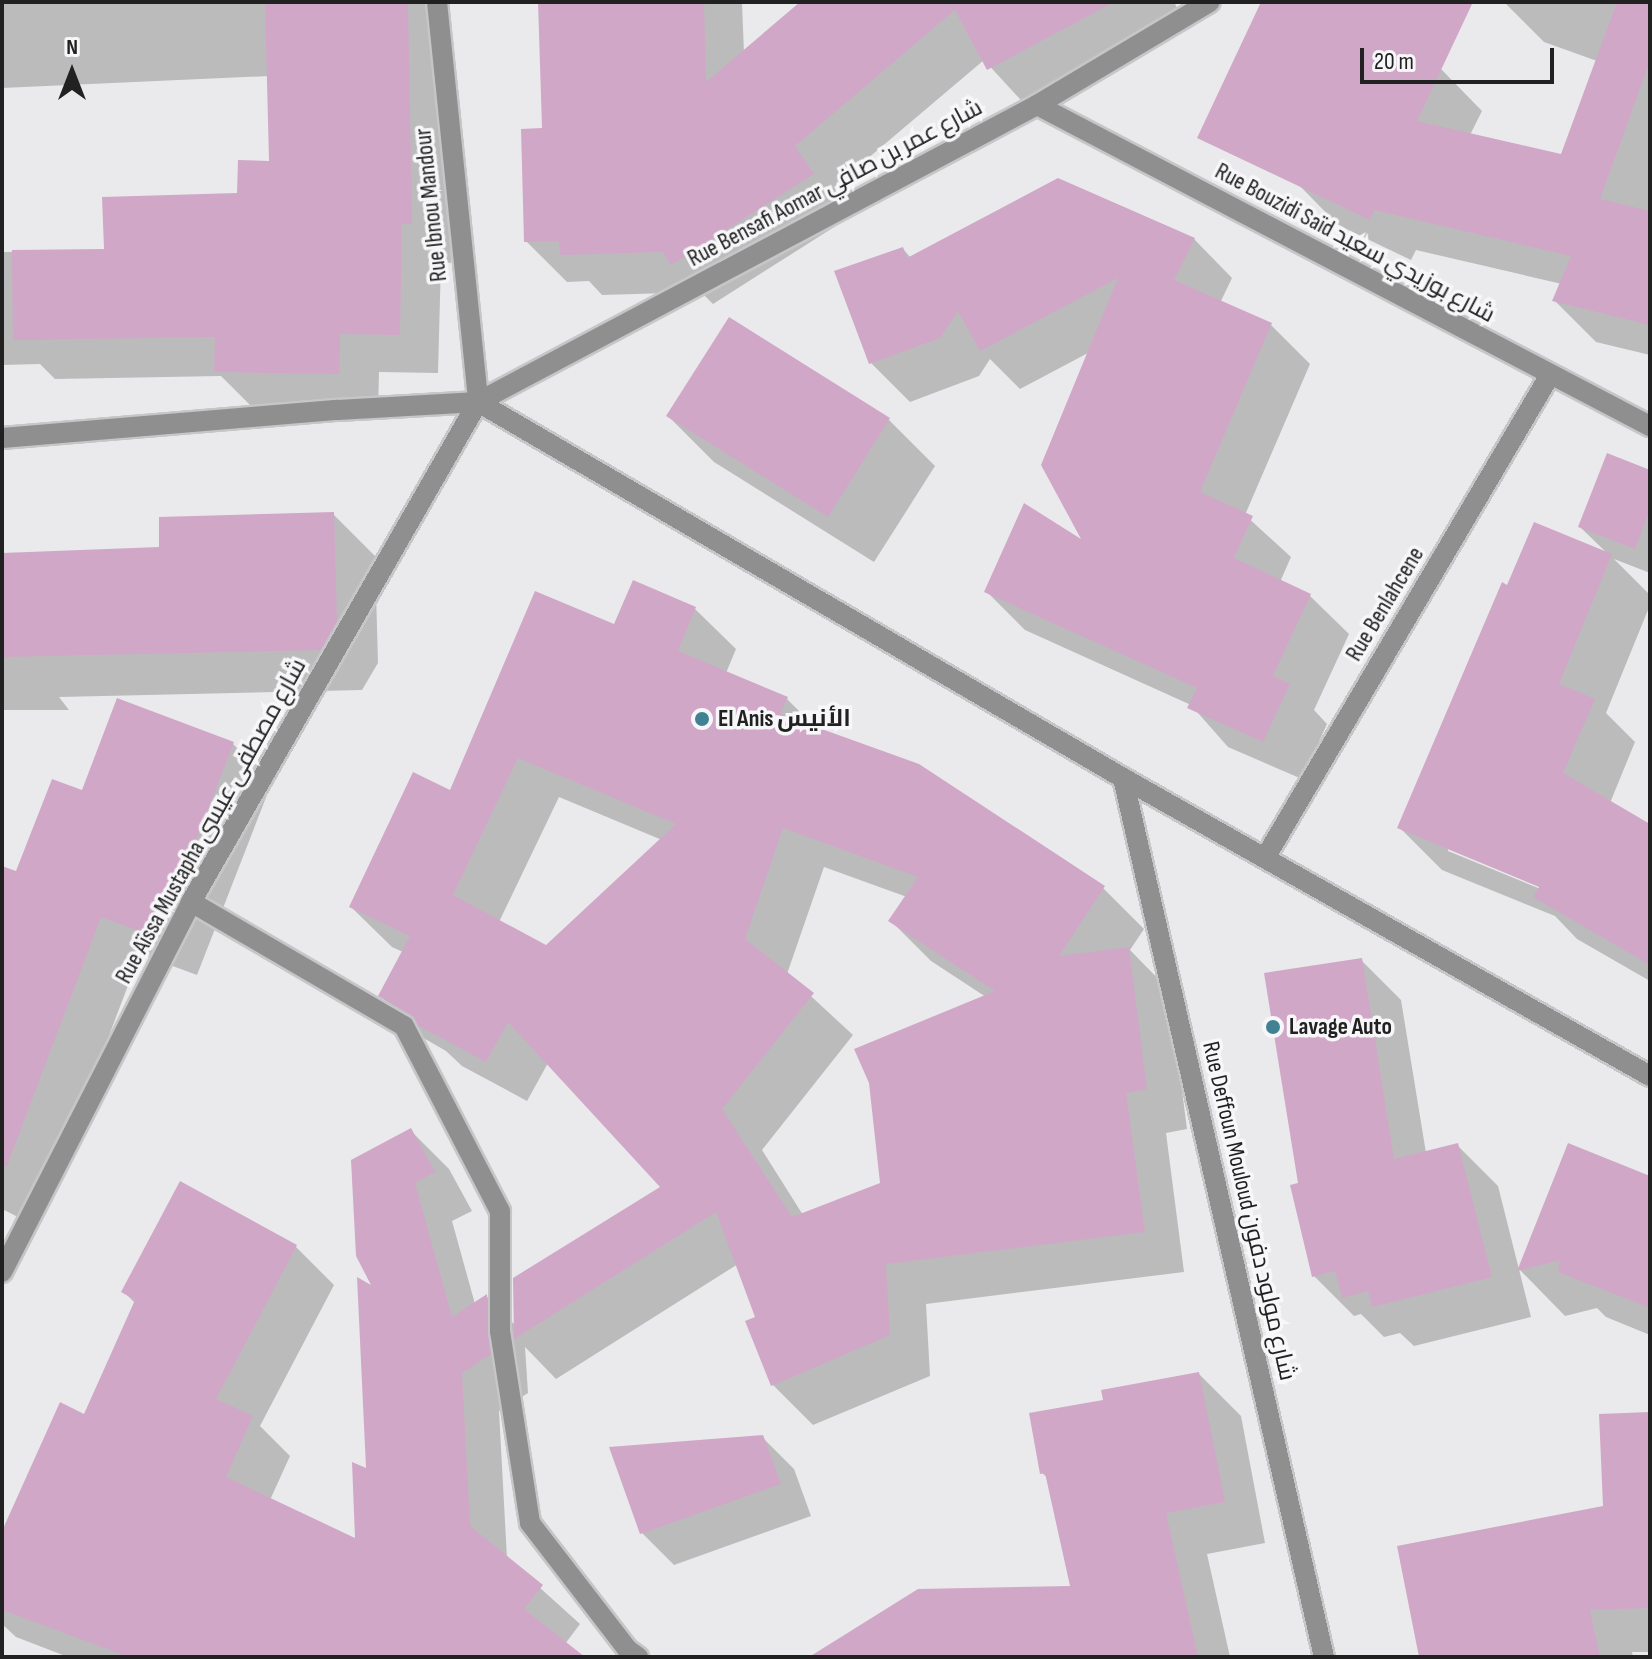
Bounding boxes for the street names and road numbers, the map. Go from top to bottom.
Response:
street label: Rue Bensafi Aomar شارع عمر بن صافي [683,93,987,273]
street label: Rue Ibnou Mandour [409,127,453,283]
street label: Rue Bouzidi Saïd شارع بوزيدي سعيد [1210,157,1500,329]
street label: Rue Benlahcene [1340,542,1430,666]
street label: Rue Aïssa Mustapha شارع مصطفى عيسى [109,653,313,989]
street label: Rue Deffoun Mouloud شارع مولود دفون [1196,1039,1302,1383]

